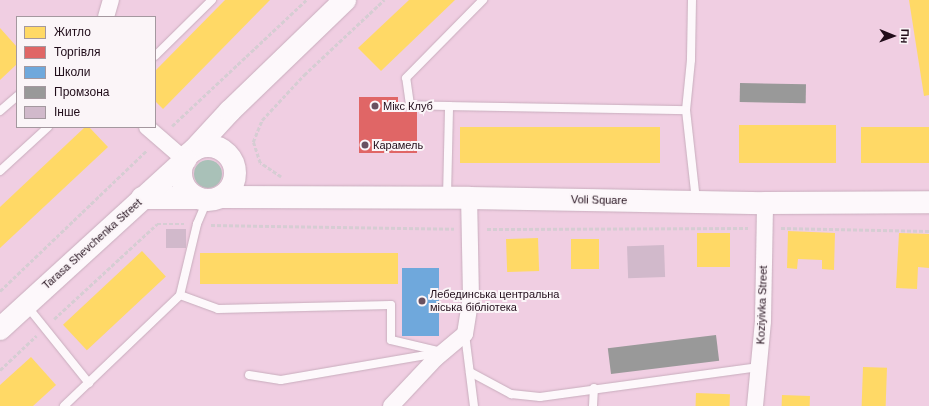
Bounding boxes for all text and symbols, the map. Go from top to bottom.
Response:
legend [16,16,156,128]
north arrow [873,16,913,56]
text: Житло [54,25,91,39]
text: Пн [899,29,911,44]
text: Торгівля [54,45,100,59]
text: Школи [54,65,91,79]
text: Промзона [54,85,109,99]
place label: Мікс Клуб [383,99,433,113]
marker: Мікс Клуб [370,101,380,111]
text: Інше [54,105,80,119]
place label: Карамель [373,138,423,152]
marker: Карамель [360,140,370,150]
street label: Voli Square [571,193,627,207]
street label: Tarasa Shevchenka Street [40,196,144,292]
street label: Koziyivka Street [754,265,770,345]
place label: Лебединська центральна міська бібліотека [430,288,559,314]
marker: Лебединська центральна міська бібліотека [417,296,427,306]

